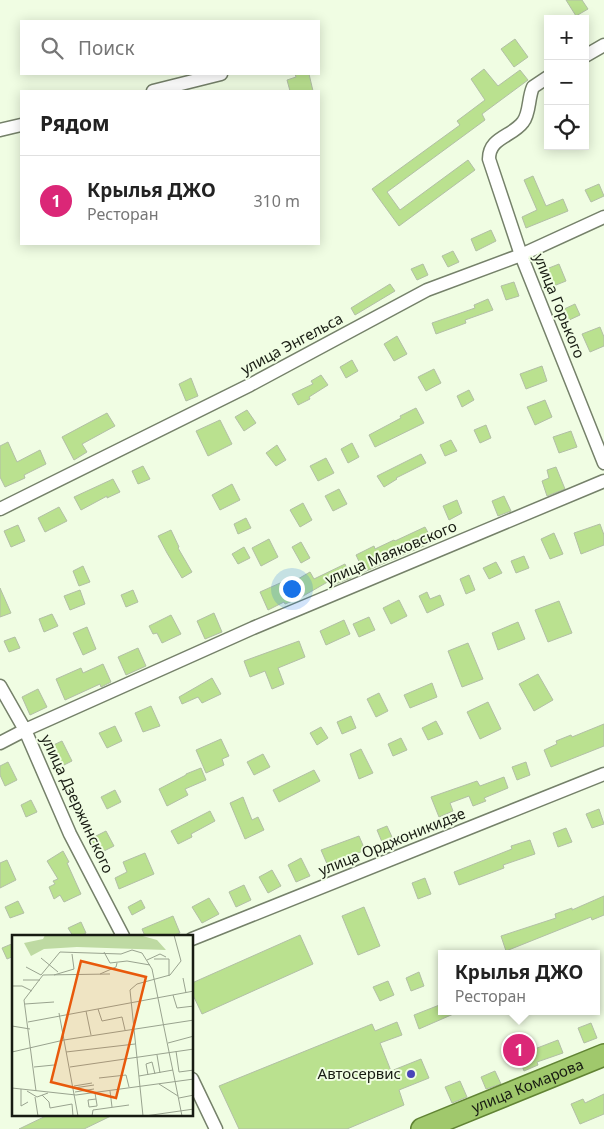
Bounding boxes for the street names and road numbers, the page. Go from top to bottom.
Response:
street label: улица Горького [530,250,590,361]
street label: улица Энгельса [237,308,346,378]
street label: улица Маяковского [322,515,460,589]
street label: улица Дзержинского [37,731,119,876]
street label: улица Орджоникидзе [315,803,468,880]
street label: улица Комарова [468,1053,586,1117]

